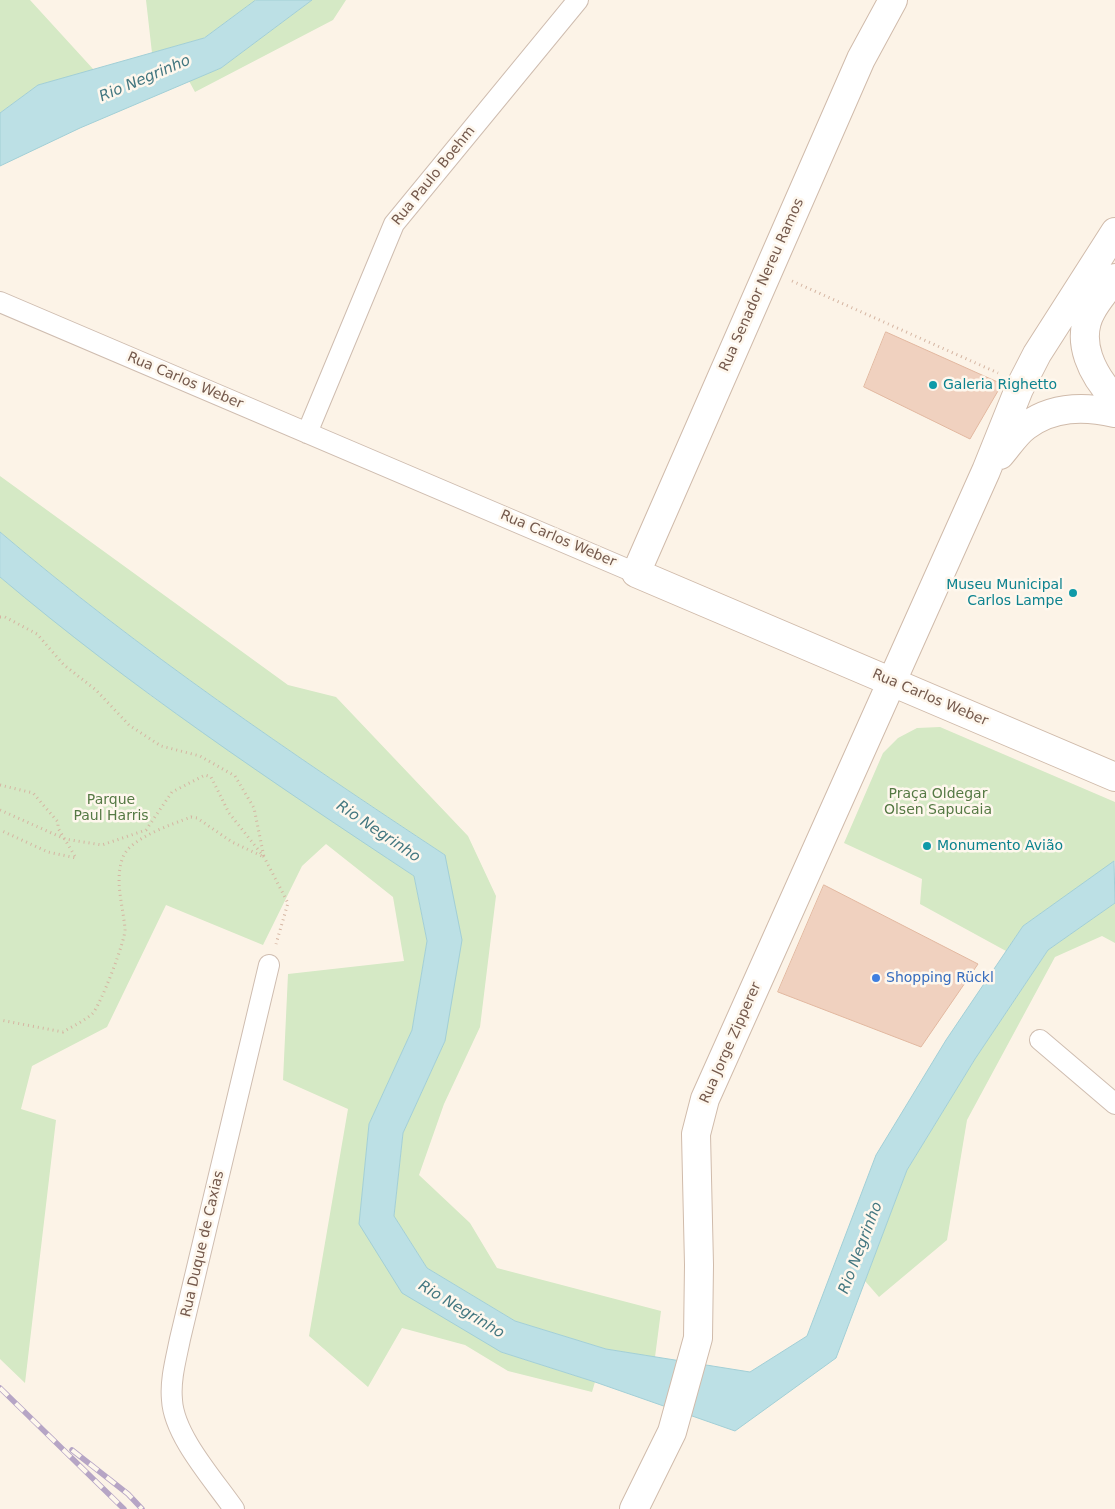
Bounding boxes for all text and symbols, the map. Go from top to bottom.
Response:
water label: Rio Negrinho [97,52,193,106]
street label: Rua Paulo Boehm [389,123,479,229]
street label: Rua Senador Nereu Ramos [716,196,808,374]
street label: Rua Carlos Weber [125,349,245,413]
place label: Galeria Righetto [943,377,1057,393]
marker: Galeria Righetto [927,379,939,391]
street label: Rua Carlos Weber [498,507,618,571]
place label: Museu Municipal Carlos Lampe [946,577,1063,610]
marker: Museu Municipal Carlos Lampe [1067,587,1079,599]
street label: Rua Carlos Weber [870,666,990,730]
park label: Praça Oldegar Olsen Sapucaia [884,786,992,819]
park label: Parque Paul Harris [73,792,149,824]
water label: Rio Negrinho [333,797,423,867]
place label: Monumento Avião [937,838,1063,854]
marker: Monumento Avião [921,840,933,852]
place label: Shopping Rückl [886,970,994,986]
marker: Shopping Rückl [870,972,882,984]
street label: Rua Jorge Zipperer [697,980,765,1106]
street label: Rua Duque de Caxias [178,1169,228,1319]
water label: Rio Negrinho [835,1199,887,1297]
water label: Rio Negrinho [415,1277,507,1343]

